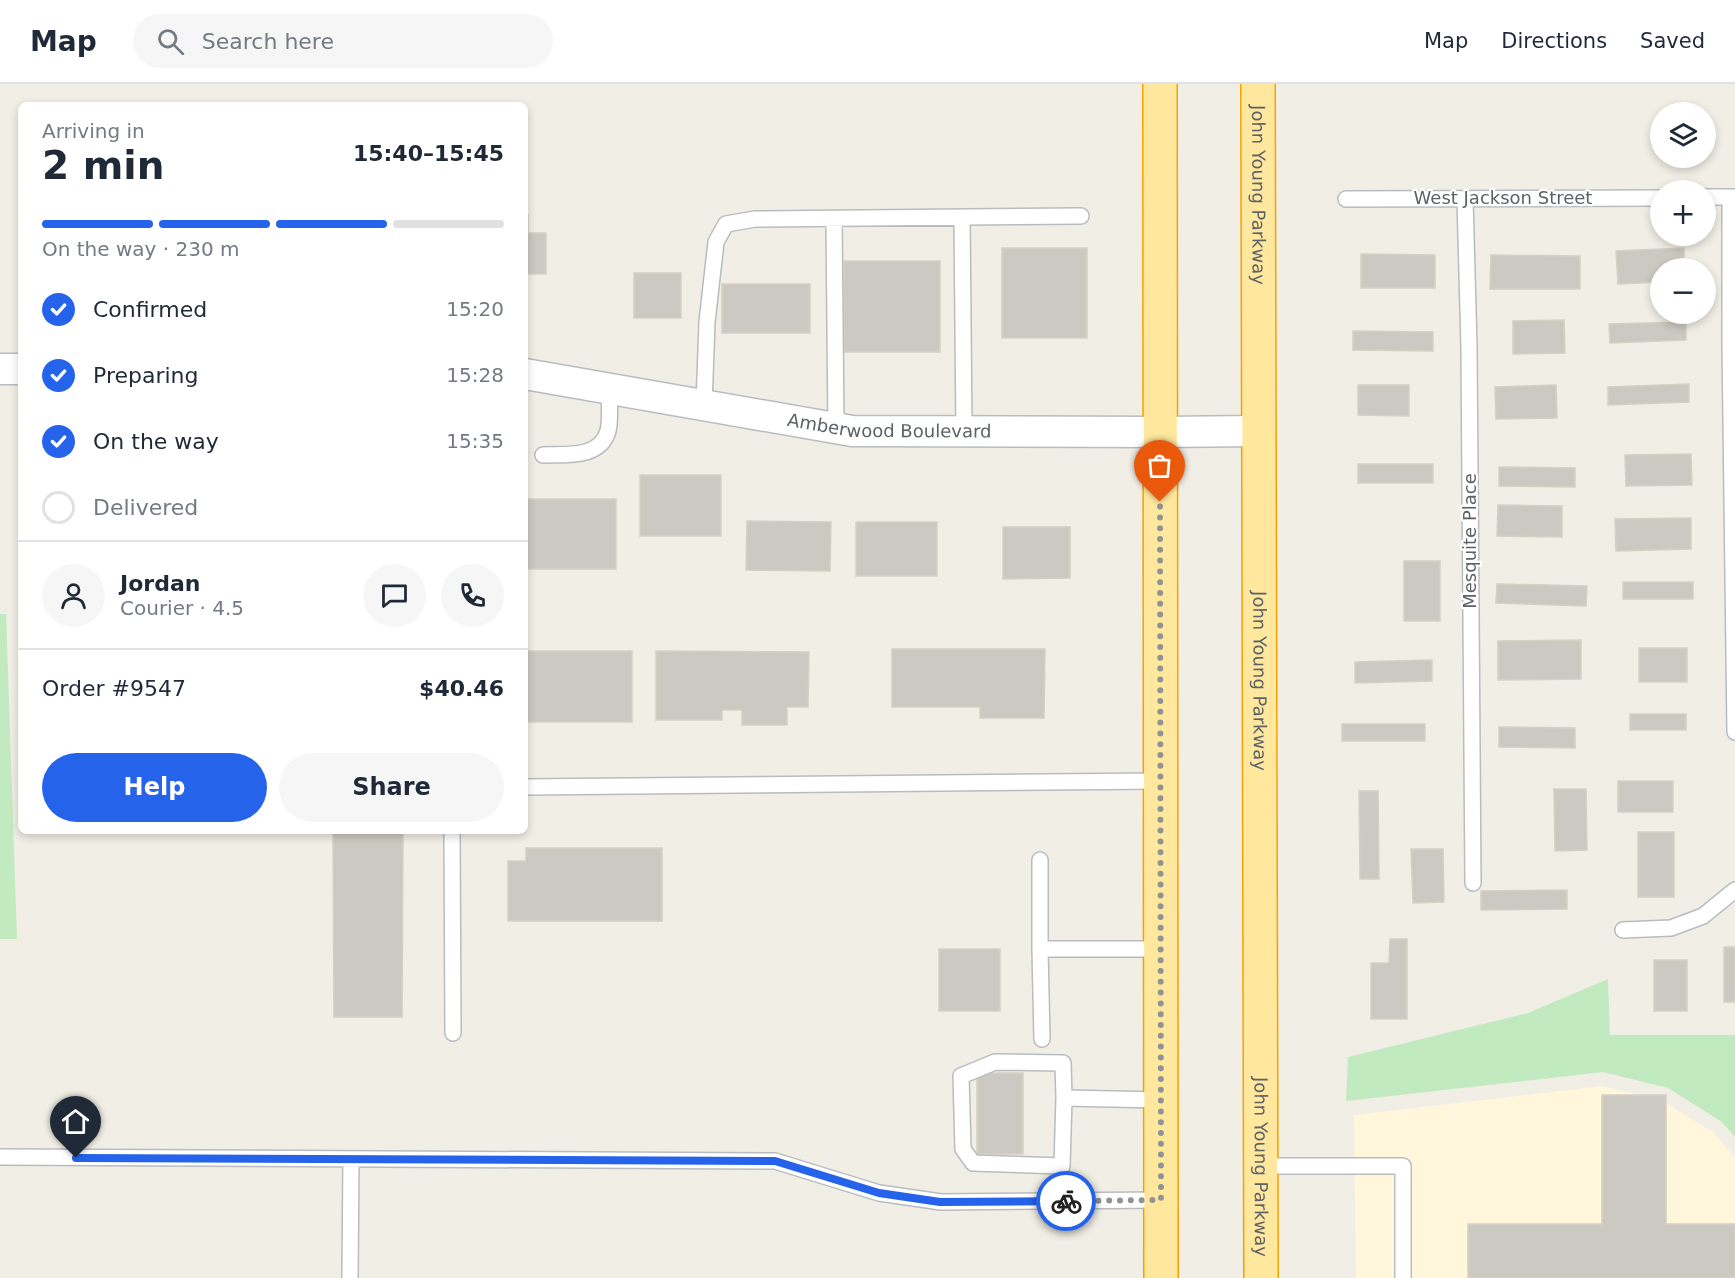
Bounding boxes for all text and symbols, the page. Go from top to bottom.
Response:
search box [133,14,553,68]
text: Map [30,25,97,58]
icon: search [154,25,187,58]
text: Search here [202,29,334,54]
text: Map [1424,29,1468,53]
text: Directions [1501,29,1607,53]
text: Saved [1640,29,1705,53]
map controls [1650,102,1716,324]
button: layers [1650,102,1716,168]
street label: John Young Parkway [1248,104,1270,285]
text: Arriving in [42,119,145,143]
text: 15:40–15:45 [353,141,504,166]
text: 2 min [42,143,164,188]
button: + [1650,180,1716,246]
street label: West Jackson Street [1414,187,1592,208]
text: On the way · 230 m [42,237,240,261]
button: − [1650,258,1716,324]
icon: check [42,293,75,326]
text: Confirmed [93,297,207,322]
text: 15:20 [446,297,504,321]
icon: check [42,359,75,392]
text: Preparing [93,363,199,388]
text: 15:28 [446,363,504,387]
street label: Amberwood Boulevard [786,409,992,441]
icon: check [42,425,75,458]
text: On the way [93,429,219,454]
text: 15:35 [446,429,504,453]
pin [1134,440,1185,502]
icon: bag [1143,449,1176,482]
street label: Mesquite Place [1459,473,1480,609]
text: Delivered [93,495,198,520]
button: person [42,564,105,627]
button: chat [363,564,426,627]
button: phone [441,564,504,627]
text: Jordan [120,571,200,596]
street label: John Young Parkway [1249,590,1271,771]
text: Courier · 4.5 [120,596,244,620]
text: Order #9547 [42,676,186,701]
text: $40.46 [419,676,504,701]
button: Help [42,753,267,822]
button: Share [279,753,504,822]
street label: John Young Parkway [1250,1076,1272,1257]
pin [50,1096,101,1158]
icon: home [59,1105,92,1138]
courier [1036,1171,1096,1231]
icon: bike [1050,1185,1083,1218]

